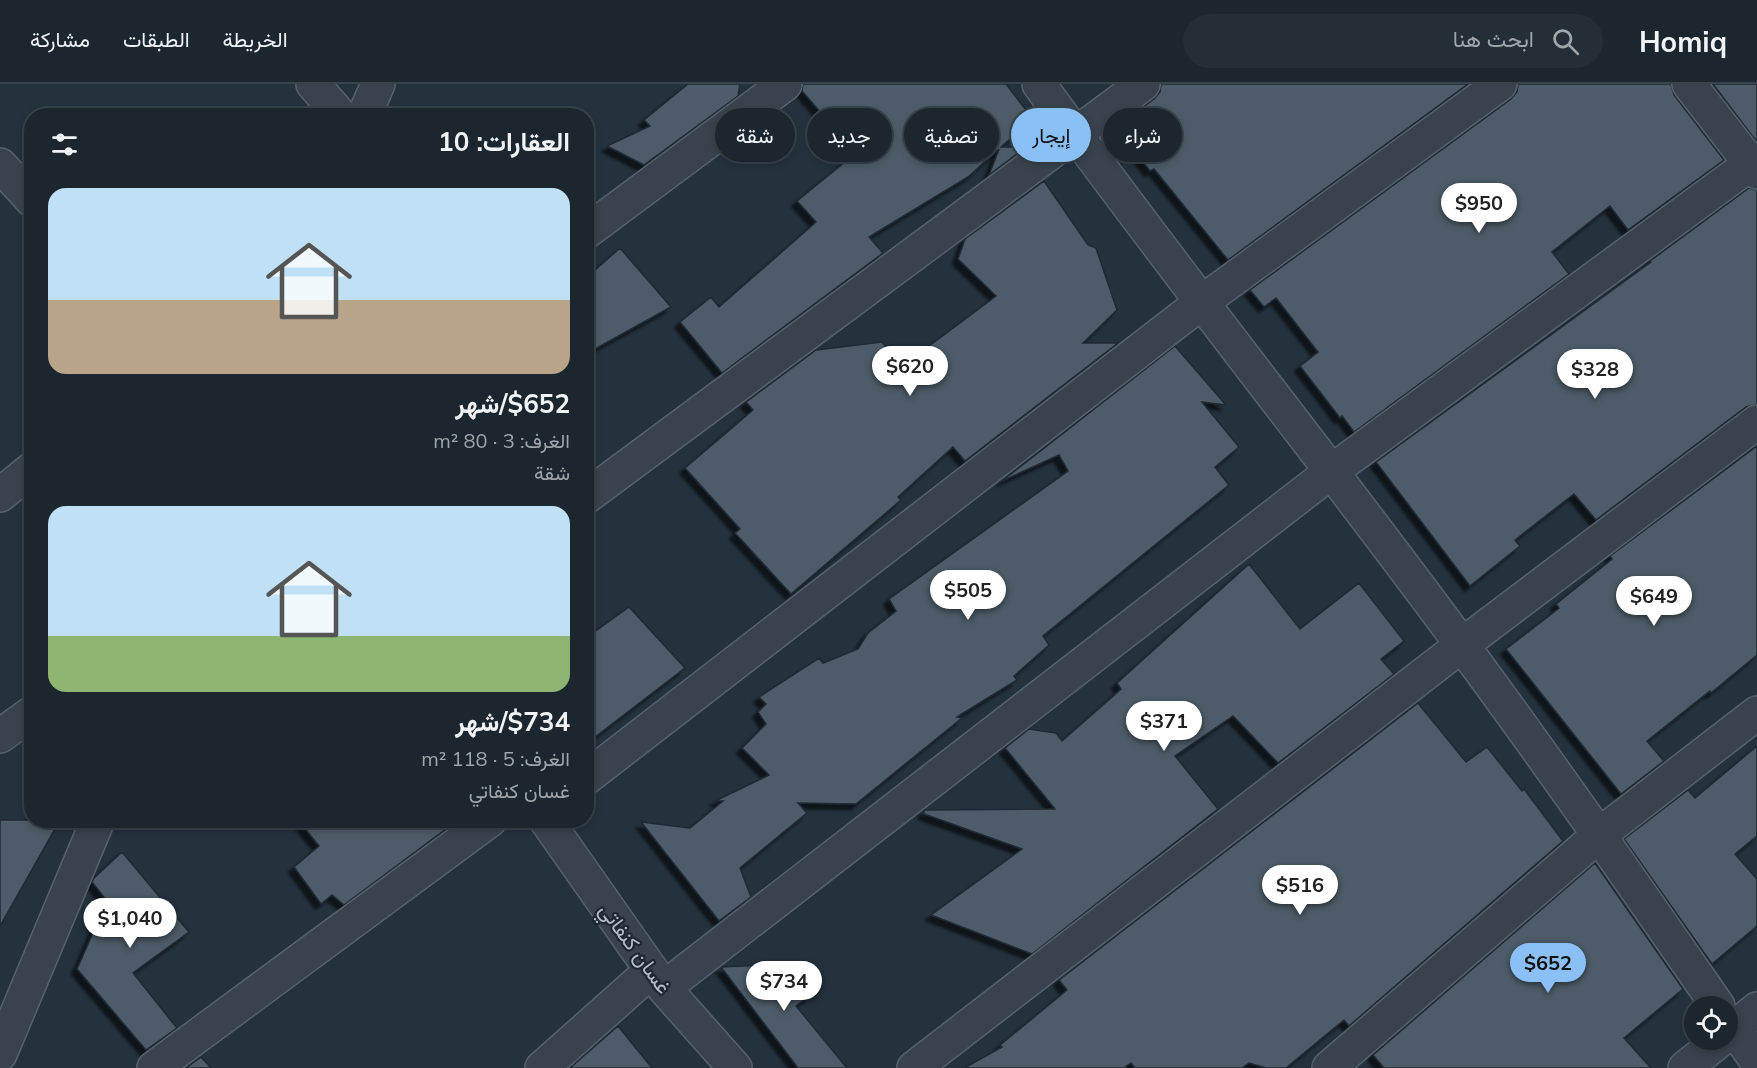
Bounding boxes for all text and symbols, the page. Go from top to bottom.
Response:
search box [1183,14,1603,68]
text: Homiq [1639,24,1727,59]
text: ابحث هنا [1453,25,1534,53]
icon: search [1549,25,1582,58]
text: مشاركة [30,26,90,52]
text: الطبقات [123,26,190,52]
text: الخريطة [223,26,288,52]
chip: شقة [715,108,795,162]
chip: جديد [807,108,892,162]
chip: تصفية [904,108,999,162]
chip: إيجار [1011,108,1091,162]
chip: شراء [1103,108,1182,162]
text: العقارات: 10 [438,125,570,158]
icon: filters [48,128,81,161]
pin: $950 [1443,183,1515,234]
text: $950 [1455,190,1503,215]
icon: home [255,227,363,335]
pin: $620 [874,346,946,397]
pin: $328 [1559,349,1631,400]
text: $620 [886,353,934,378]
text: $328 [1571,356,1619,381]
text: $652/شهر [455,387,570,420]
text: الغرف: 3 · 80 m² [433,428,570,453]
text: شقة [534,460,570,485]
icon: home [255,545,363,653]
pin: $505 [932,570,1004,621]
pin: $649 [1618,576,1690,627]
text: $505 [944,577,992,602]
text: $649 [1630,583,1678,608]
pin: $371 [1128,701,1200,752]
text: $734/شهر [455,705,570,738]
text: $371 [1140,708,1188,733]
text: الغرف: 5 · 118 m² [421,746,570,771]
text: غسان كنفاتي [469,778,570,803]
pin: $516 [1264,865,1336,916]
text: $516 [1276,872,1324,897]
street label: غسان كنفاتي [590,897,678,1002]
pin: $1,040 [81,898,179,949]
text: $1,040 [98,905,162,930]
pin: $652 [1512,943,1584,994]
text: $652 [1524,950,1572,975]
pin: $734 [748,961,820,1012]
text: $734 [760,968,808,993]
map controls [1684,996,1738,1050]
button: locate [1684,996,1738,1050]

